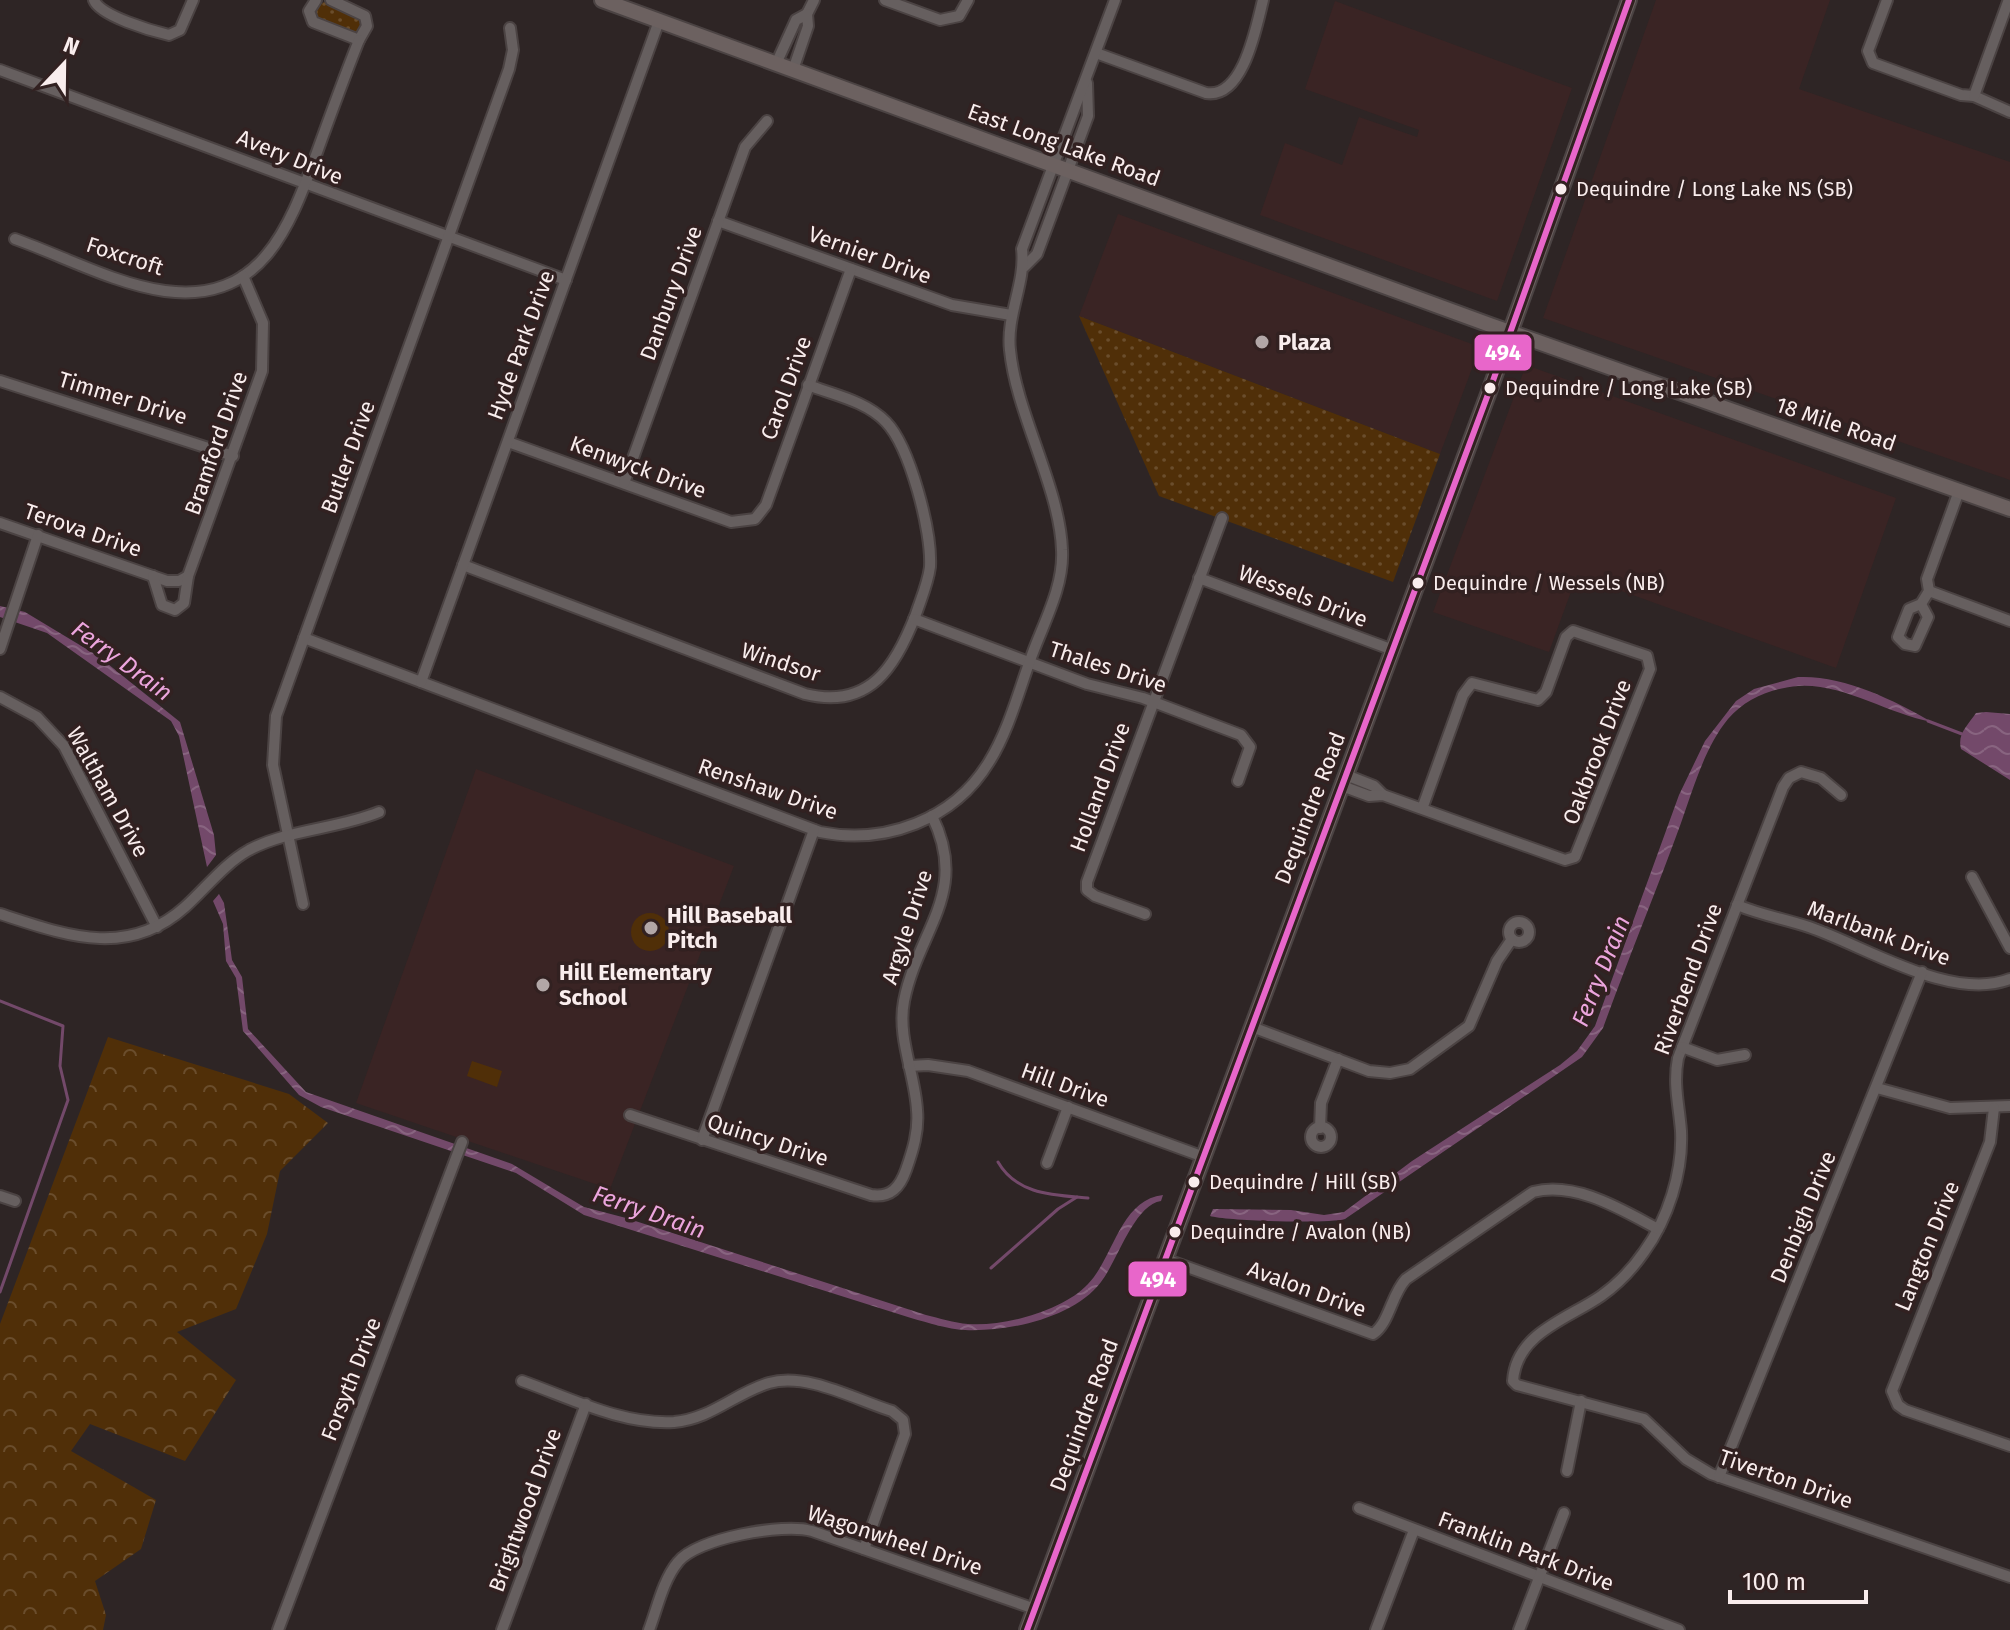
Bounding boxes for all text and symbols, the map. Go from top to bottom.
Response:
north arrow [24,24,104,104]
text: N [59,31,83,61]
street label: East Long Lake Road [964,98,1164,192]
street label: Avery Drive [233,123,347,191]
place label: Dequindre / Long Lake NS (SB) [1576,177,1853,201]
marker: Dequindre / Long Lake NS (SB) [1553,181,1569,197]
street label: Vernier Drive [805,220,935,290]
street label: Danbury Drive [634,222,708,364]
street label: Foxcroft [83,231,167,281]
street label: Hyde Park Drive [481,266,561,424]
place label: Plaza [1278,329,1331,356]
street label: Carol Drive [755,332,817,444]
marker: Plaza [1253,333,1271,351]
line badge: 494 [1473,333,1533,372]
text: 494 [1485,339,1521,366]
street label: Timmer Drive [55,366,191,430]
street label: Bramford Drive [179,368,253,518]
place label: Dequindre / Long Lake (SB) [1505,376,1752,400]
marker: Dequindre / Long Lake (SB) [1482,380,1498,396]
street label: 18 Mile Road [1772,391,1900,457]
street label: Butler Drive [315,397,381,517]
street label: Kenwyck Drive [566,430,710,504]
street label: Terova Drive [21,497,145,563]
street label: Wessels Drive [1234,559,1372,633]
place label: Dequindre / Wessels (NB) [1433,571,1665,595]
marker: Dequindre / Wessels (NB) [1410,575,1426,591]
water label: Ferry Drain [66,615,178,707]
street label: Thales Drive [1046,635,1170,699]
street label: Windsor [738,636,825,688]
street label: Oakbrook Drive [1557,675,1637,829]
street label: Holland Drive [1064,718,1136,856]
street label: Waltham Drive [61,722,155,862]
street label: Dequindre Road [1269,728,1351,888]
street label: Renshaw Drive [695,752,841,826]
street label: Argyle Drive [876,866,938,988]
street label: Marlbank Drive [1804,895,1954,971]
street label: Riverbend Drive [1648,900,1728,1058]
place label: Hill Baseball Pitch [667,902,793,954]
water label: Ferry Drain [1566,911,1636,1031]
marker: Hill Baseball Pitch [642,919,660,937]
place label: Hill Elementary School [559,959,713,1011]
marker: Hill Elementary School [534,976,552,994]
street label: Hill Drive [1017,1057,1113,1113]
street label: Quincy Drive [704,1108,832,1172]
street label: Denbigh Drive [1764,1147,1842,1287]
place label: Dequindre / Hill (SB) [1209,1170,1397,1194]
marker: Dequindre / Hill (SB) [1186,1174,1202,1190]
street label: Langton Drive [1889,1177,1965,1315]
water label: Ferry Drain [589,1180,709,1244]
place label: Dequindre / Avalon (NB) [1190,1220,1411,1244]
marker: Dequindre / Avalon (NB) [1167,1224,1183,1240]
street label: Avalon Drive [1244,1255,1370,1323]
line badge: 494 [1127,1260,1188,1298]
text: 494 [1140,1266,1176,1293]
street label: Forsyth Drive [315,1313,387,1445]
street label: Dequindre Road [1044,1335,1124,1495]
street label: Brightwood Drive [483,1424,567,1596]
street label: Tiverton Drive [1716,1444,1856,1514]
street label: Wagonwheel Drive [804,1499,986,1581]
street label: Franklin Park Drive [1434,1505,1618,1597]
scale bar [1730,1554,1866,1604]
text: 100 m [1742,1568,1806,1596]

